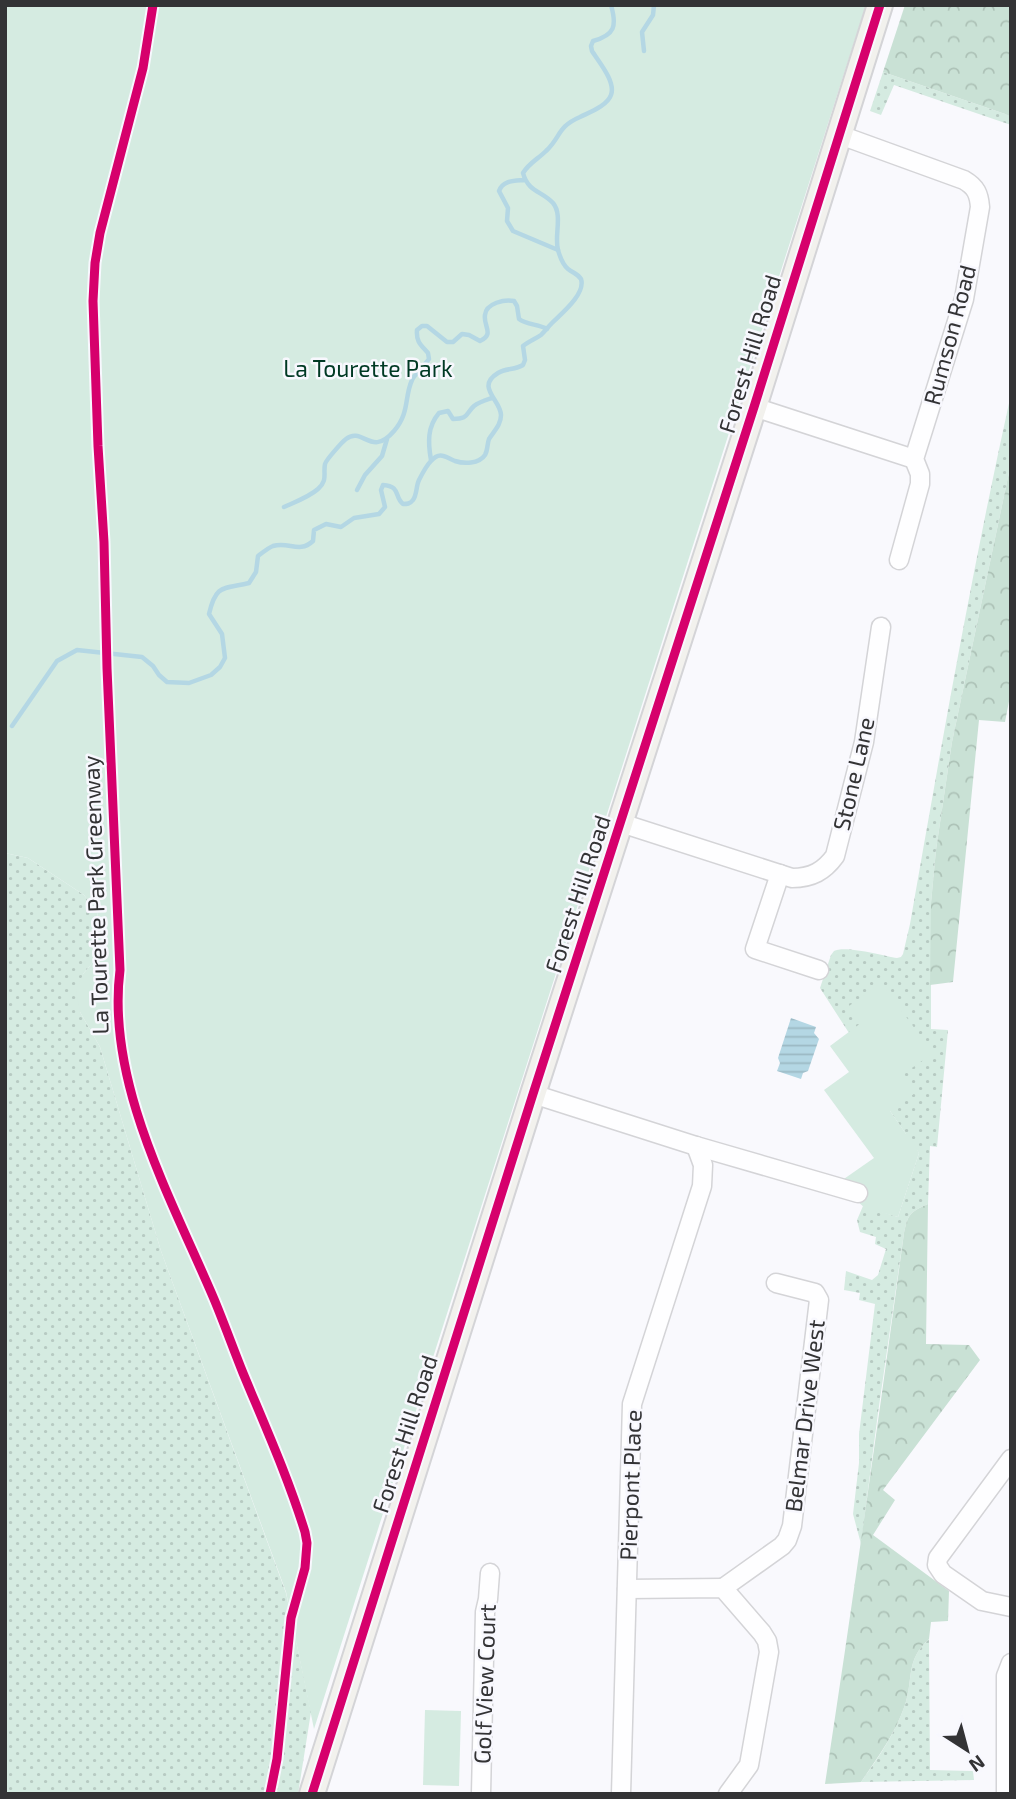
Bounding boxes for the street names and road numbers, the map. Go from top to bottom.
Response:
street label: Rumson Road [917,262,981,408]
street label: Forest Hill Road [712,271,786,436]
street label: Stone Lane [826,714,880,833]
street label: La Tourette Park Greenway [76,755,114,1035]
street label: Forest Hill Road [538,811,616,976]
street label: Belmar Drive West [778,1318,830,1514]
street label: Forest Hill Road [365,1351,443,1516]
street label: Pierpont Place [613,1409,647,1561]
street label: Golf View Court [467,1603,501,1764]

